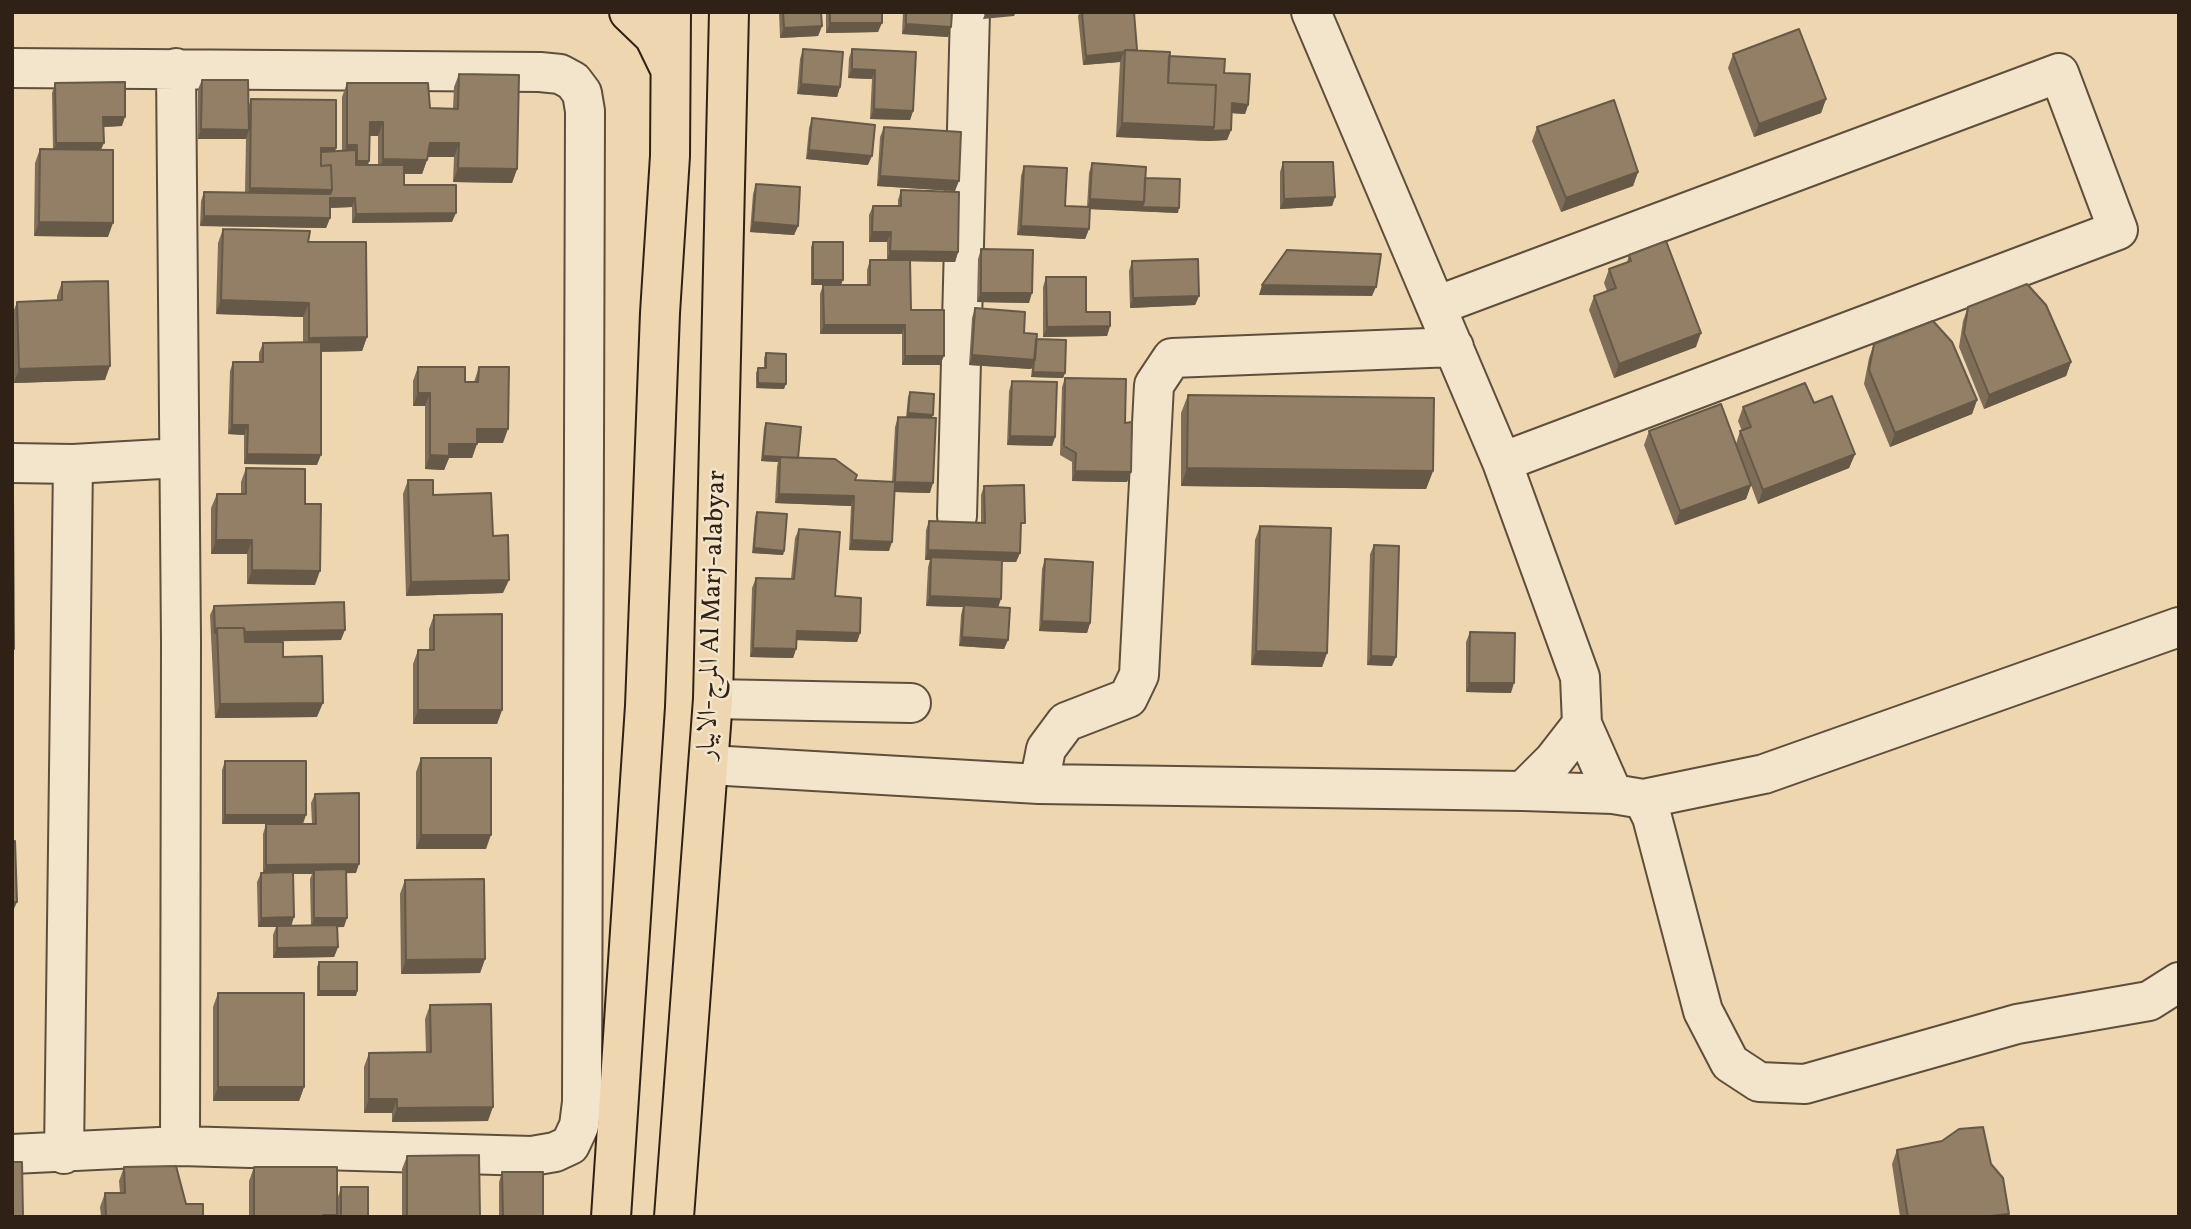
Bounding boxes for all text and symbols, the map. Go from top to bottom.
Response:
street label: المرج-الابيار Al Marj-alabyar [693,470,735,760]

